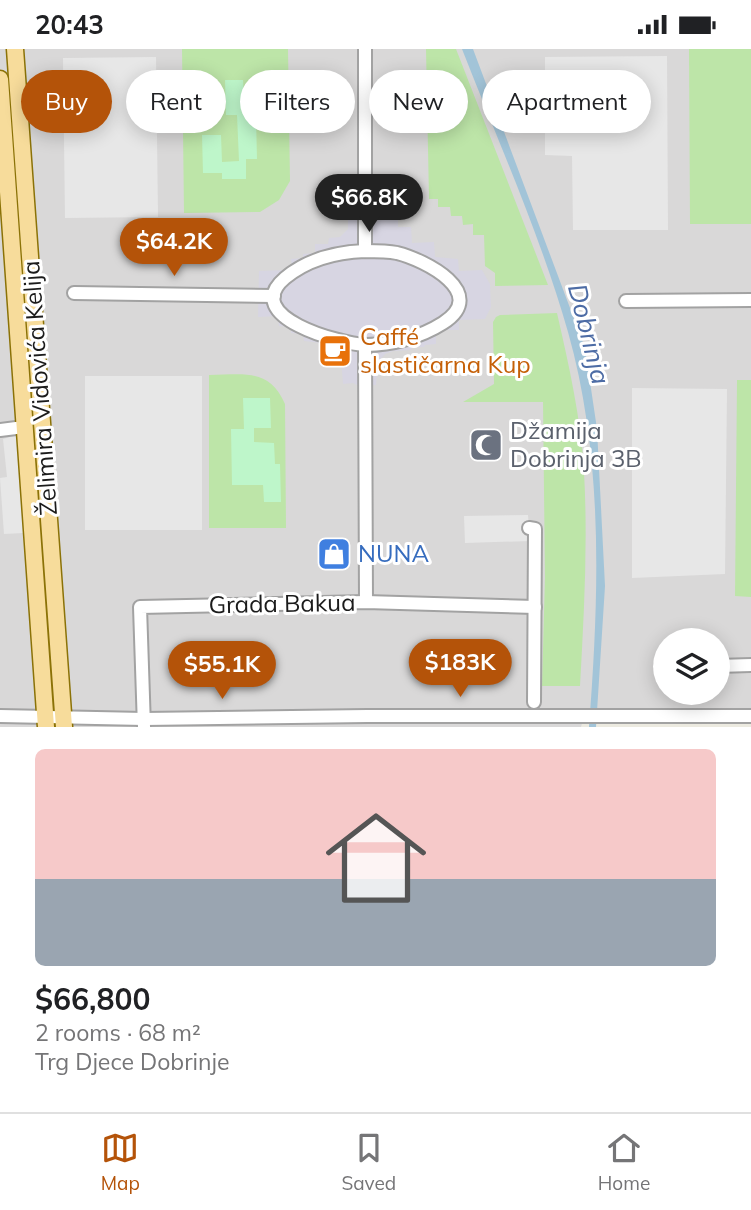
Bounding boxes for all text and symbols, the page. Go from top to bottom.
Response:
text: 20:43 [35,8,104,41]
chip: Buy [21,70,112,133]
chip: Rent [126,70,226,133]
chip: Filters [240,70,355,133]
chip: New [369,70,468,133]
chip: Apartment [482,70,651,133]
pin: $66.8K [312,174,426,234]
text: $66.8K [331,182,407,211]
pin: $64.2K [117,219,231,278]
text: $64.2K [136,226,212,255]
street label: Želimira Vidovića Kelija [15,260,63,516]
water label: Dobrinja [561,280,618,388]
place label: Caffé slastičarna Kup [360,321,531,379]
cafe icon: Caffé slastičarna Kup [316,332,354,370]
place label: Džamija Dobrinja 3B [510,415,642,473]
mosque icon: Džamija Dobrinja 3B [467,426,505,464]
shop icon: NUNA [315,535,353,573]
place label: NUNA [358,538,429,568]
street label: Grada Bakua [208,587,356,619]
map controls [653,628,730,705]
button: layers [653,628,730,705]
pin: $183K [411,639,509,699]
pin: $55.1K [165,641,279,701]
text: $183K [425,647,495,676]
text: $55.1K [184,649,260,678]
icon: home [313,795,439,921]
text: $66,800 [35,980,150,1018]
text: 2 rooms · 68 m² [35,1018,201,1047]
text: Trg Djece Dobrinje [35,1047,229,1076]
tab: Map [101,1129,140,1195]
tab: Saved [341,1129,396,1195]
tab: Home [598,1129,650,1195]

